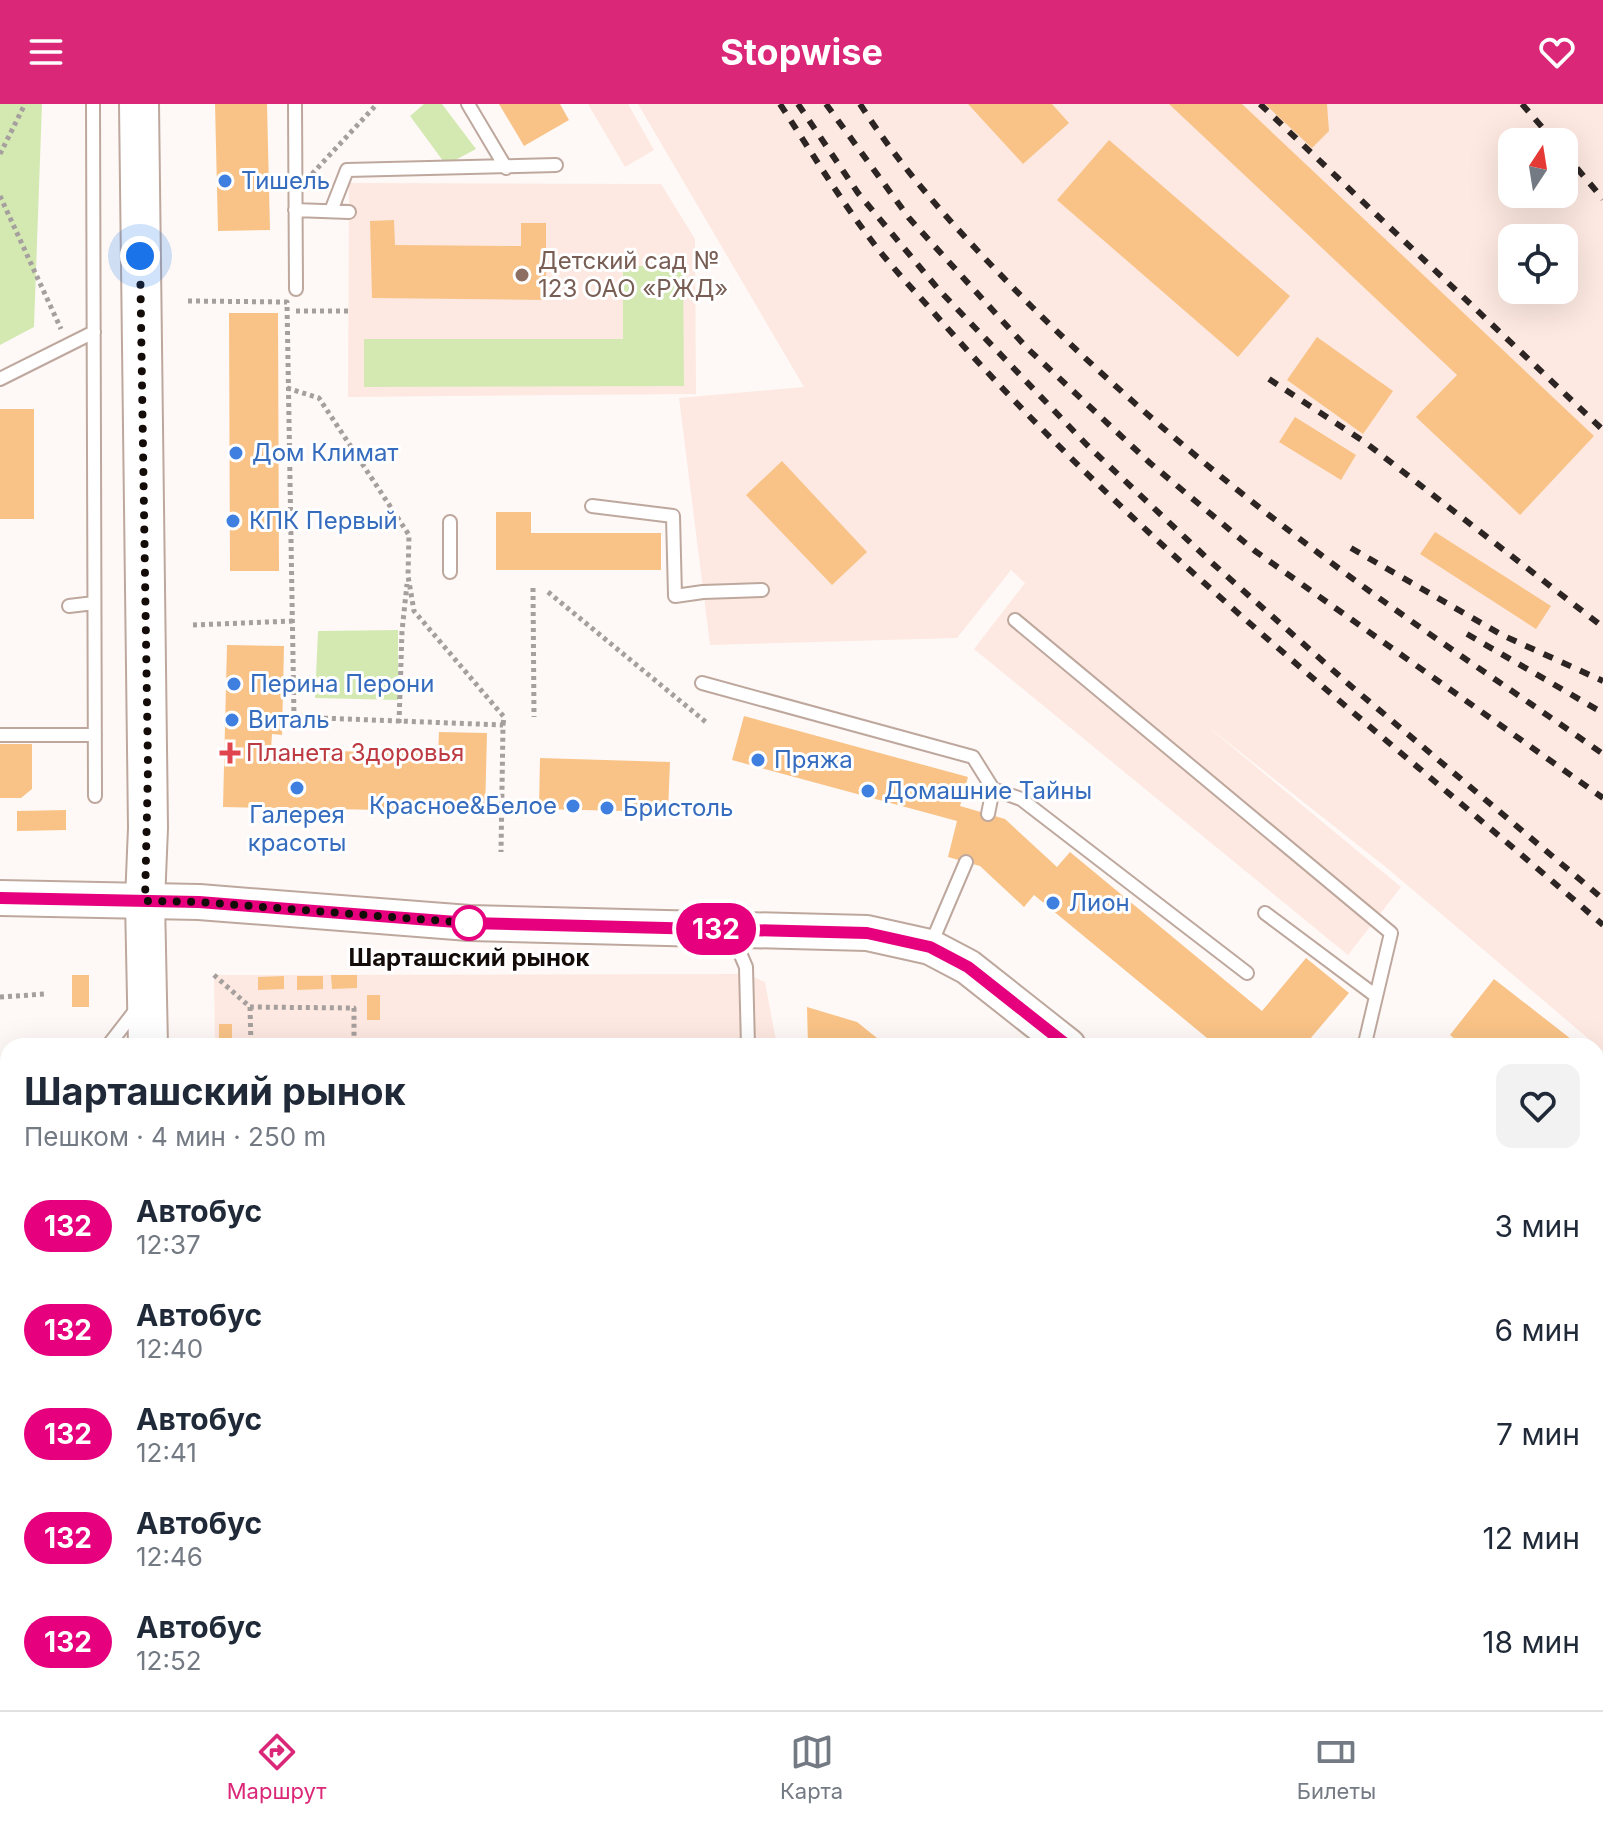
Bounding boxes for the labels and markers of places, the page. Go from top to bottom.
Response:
place label: Тишель [241,166,330,195]
marker: Тишель [216,172,234,190]
place label: Детский сад № 123 ОАО «РЖД» [538,246,728,303]
marker: Детский сад № 123 ОАО «РЖД» [513,266,531,284]
place label: Дом Климат [252,438,399,467]
marker: Дом Климат [227,444,245,462]
place label: КПК Первый [249,506,398,535]
marker: КПК Первый [224,512,242,530]
place label: Перина Перони [250,669,434,698]
marker: Перина Перони [225,675,243,693]
place label: Виталь [248,705,330,734]
marker: Виталь [223,711,241,729]
place label: Планета Здоровья [246,738,464,767]
marker: Планета Здоровья [221,744,239,762]
place label: Пряжа [774,745,853,774]
marker: Пряжа [749,751,767,769]
place label: Домашние Тайны [884,776,1092,805]
marker: Галерея красоты [288,779,306,797]
marker: Домашние Тайны [859,782,877,800]
place label: Красное&Белое [369,791,557,820]
place label: Бристоль [623,793,733,822]
marker: Красное&Белое [564,797,582,815]
marker: Бристоль [598,799,616,817]
place label: Галерея красоты [248,800,346,857]
place label: Лион [1069,888,1130,917]
marker: Лион [1044,894,1062,912]
marker: Шарташский рынок [452,906,486,940]
place label: Шарташский рынок [348,943,590,972]

